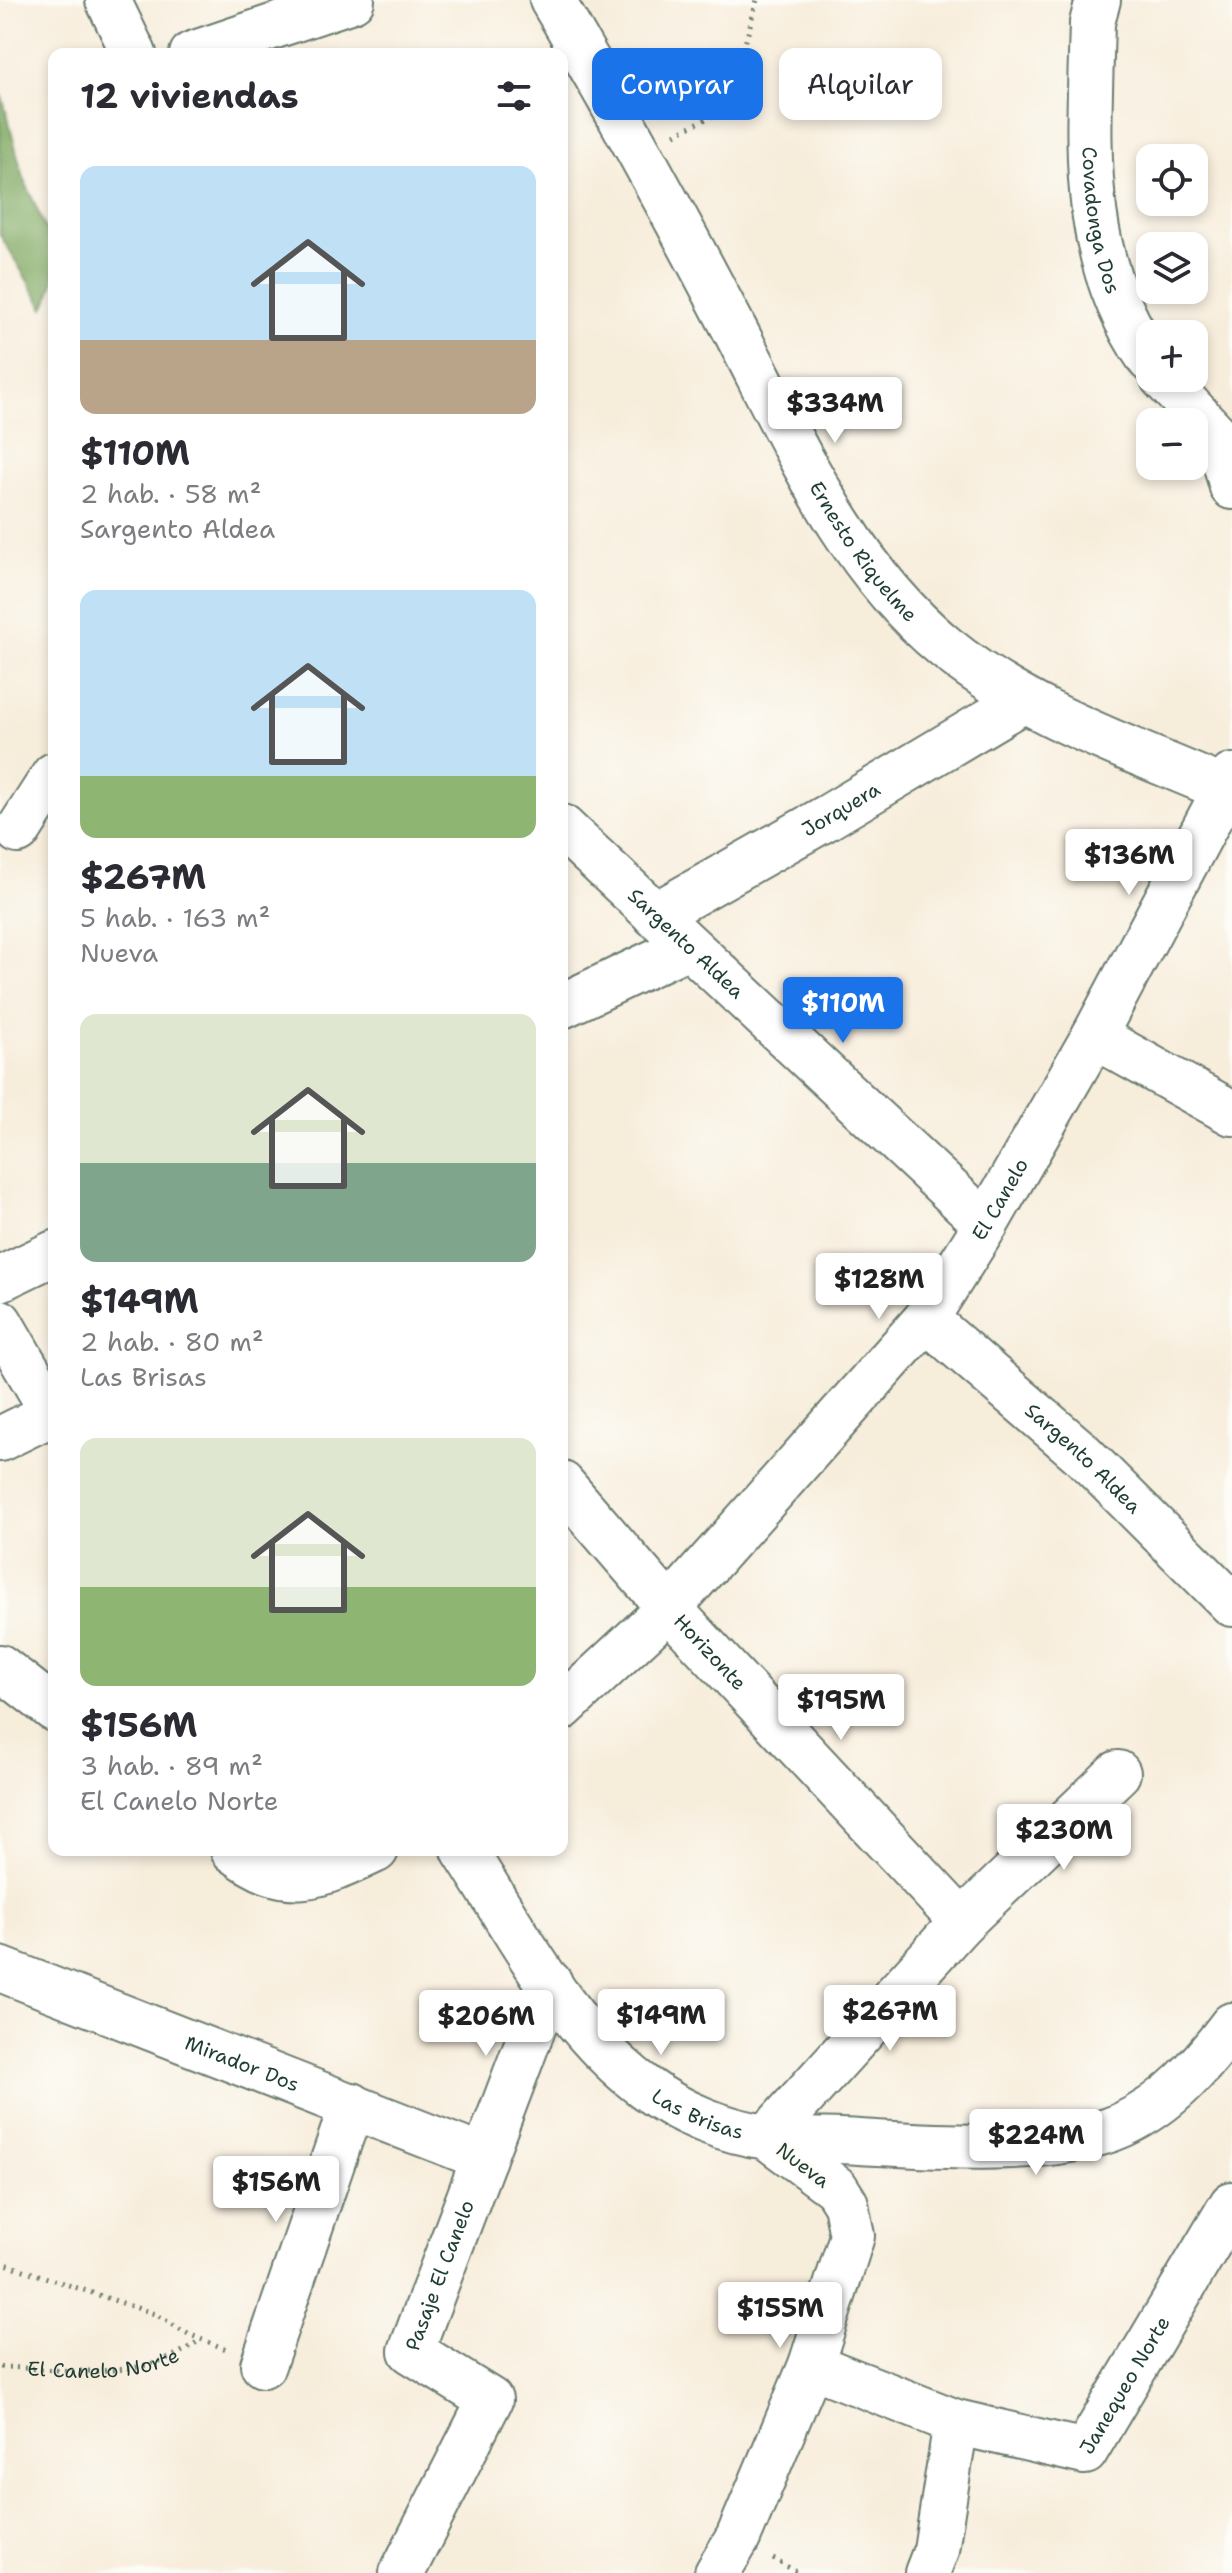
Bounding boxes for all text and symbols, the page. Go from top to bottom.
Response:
chip: Comprar [592,48,763,120]
chip: Alquilar [779,48,942,120]
text: 12 viviendas [80,73,299,119]
icon: filters [492,74,536,118]
map controls [1136,144,1208,480]
button: locate [1136,144,1208,216]
street label: Covadonga Dos [1077,146,1127,297]
icon: home [236,218,380,362]
button: layers [1136,232,1208,304]
button: + [1136,320,1208,392]
pin: $334M [779,377,891,445]
text: $334M [786,385,884,420]
button: − [1136,408,1208,480]
text: $110M [80,430,190,476]
text: 2 hab. · 58 m² [80,476,261,511]
street label: Ernesto Riquelme [804,476,923,627]
text: Sargento Aldea [80,511,275,546]
icon: home [236,642,380,786]
street label: Jorquera [797,776,885,842]
pin: $136M [1073,829,1185,897]
text: $136M [1083,837,1175,872]
text: $267M [80,854,206,900]
street label: Sargento Aldea [622,882,750,1004]
text: 5 hab. · 163 m² [80,900,270,935]
text: Nueva [80,935,158,970]
pin: $110M [787,977,899,1045]
text: $110M [801,985,885,1020]
icon: home [236,1066,380,1210]
street label: El Canelo [966,1154,1034,1245]
pin: $128M [823,1253,935,1321]
text: $128M [834,1261,924,1296]
text: $149M [80,1278,199,1324]
text: 2 hab. · 80 m² [80,1324,264,1359]
text: Las Brisas [80,1359,207,1394]
street label: Sargento Aldea [1020,1397,1147,1519]
icon: home [236,1490,380,1634]
street label: Horizonte [668,1608,752,1696]
pin: $195M [785,1674,897,1742]
text: $195M [796,1682,886,1717]
text: $156M [80,1702,197,1748]
text: 3 hab. · 89 m² [80,1748,263,1783]
text: El Canelo Norte [80,1783,279,1818]
pin: $230M [1008,1804,1120,1872]
text: $230M [1015,1812,1113,1847]
pin: $267M [834,1985,946,2053]
pin: $149M [605,1989,717,2057]
pin: $206M [430,1990,542,2058]
text: $267M [842,1993,938,2028]
text: $149M [616,1997,706,2032]
text: $206M [437,1998,535,2033]
street label: Mirador Dos [181,2030,303,2098]
street label: Las Brisas [647,2083,746,2145]
pin: $224M [980,2109,1092,2177]
text: $224M [987,2117,1085,2152]
street label: Nueva [771,2137,835,2194]
pin: $156M [220,2156,332,2224]
text: $156M [231,2164,321,2199]
street label: Pasaje El Canelo [399,2196,480,2354]
pin: $155M [724,2282,836,2350]
text: $155M [736,2290,824,2325]
street label: Janequeo Norte [1074,2311,1176,2459]
street label: El Canelo Norte [27,2342,183,2384]

